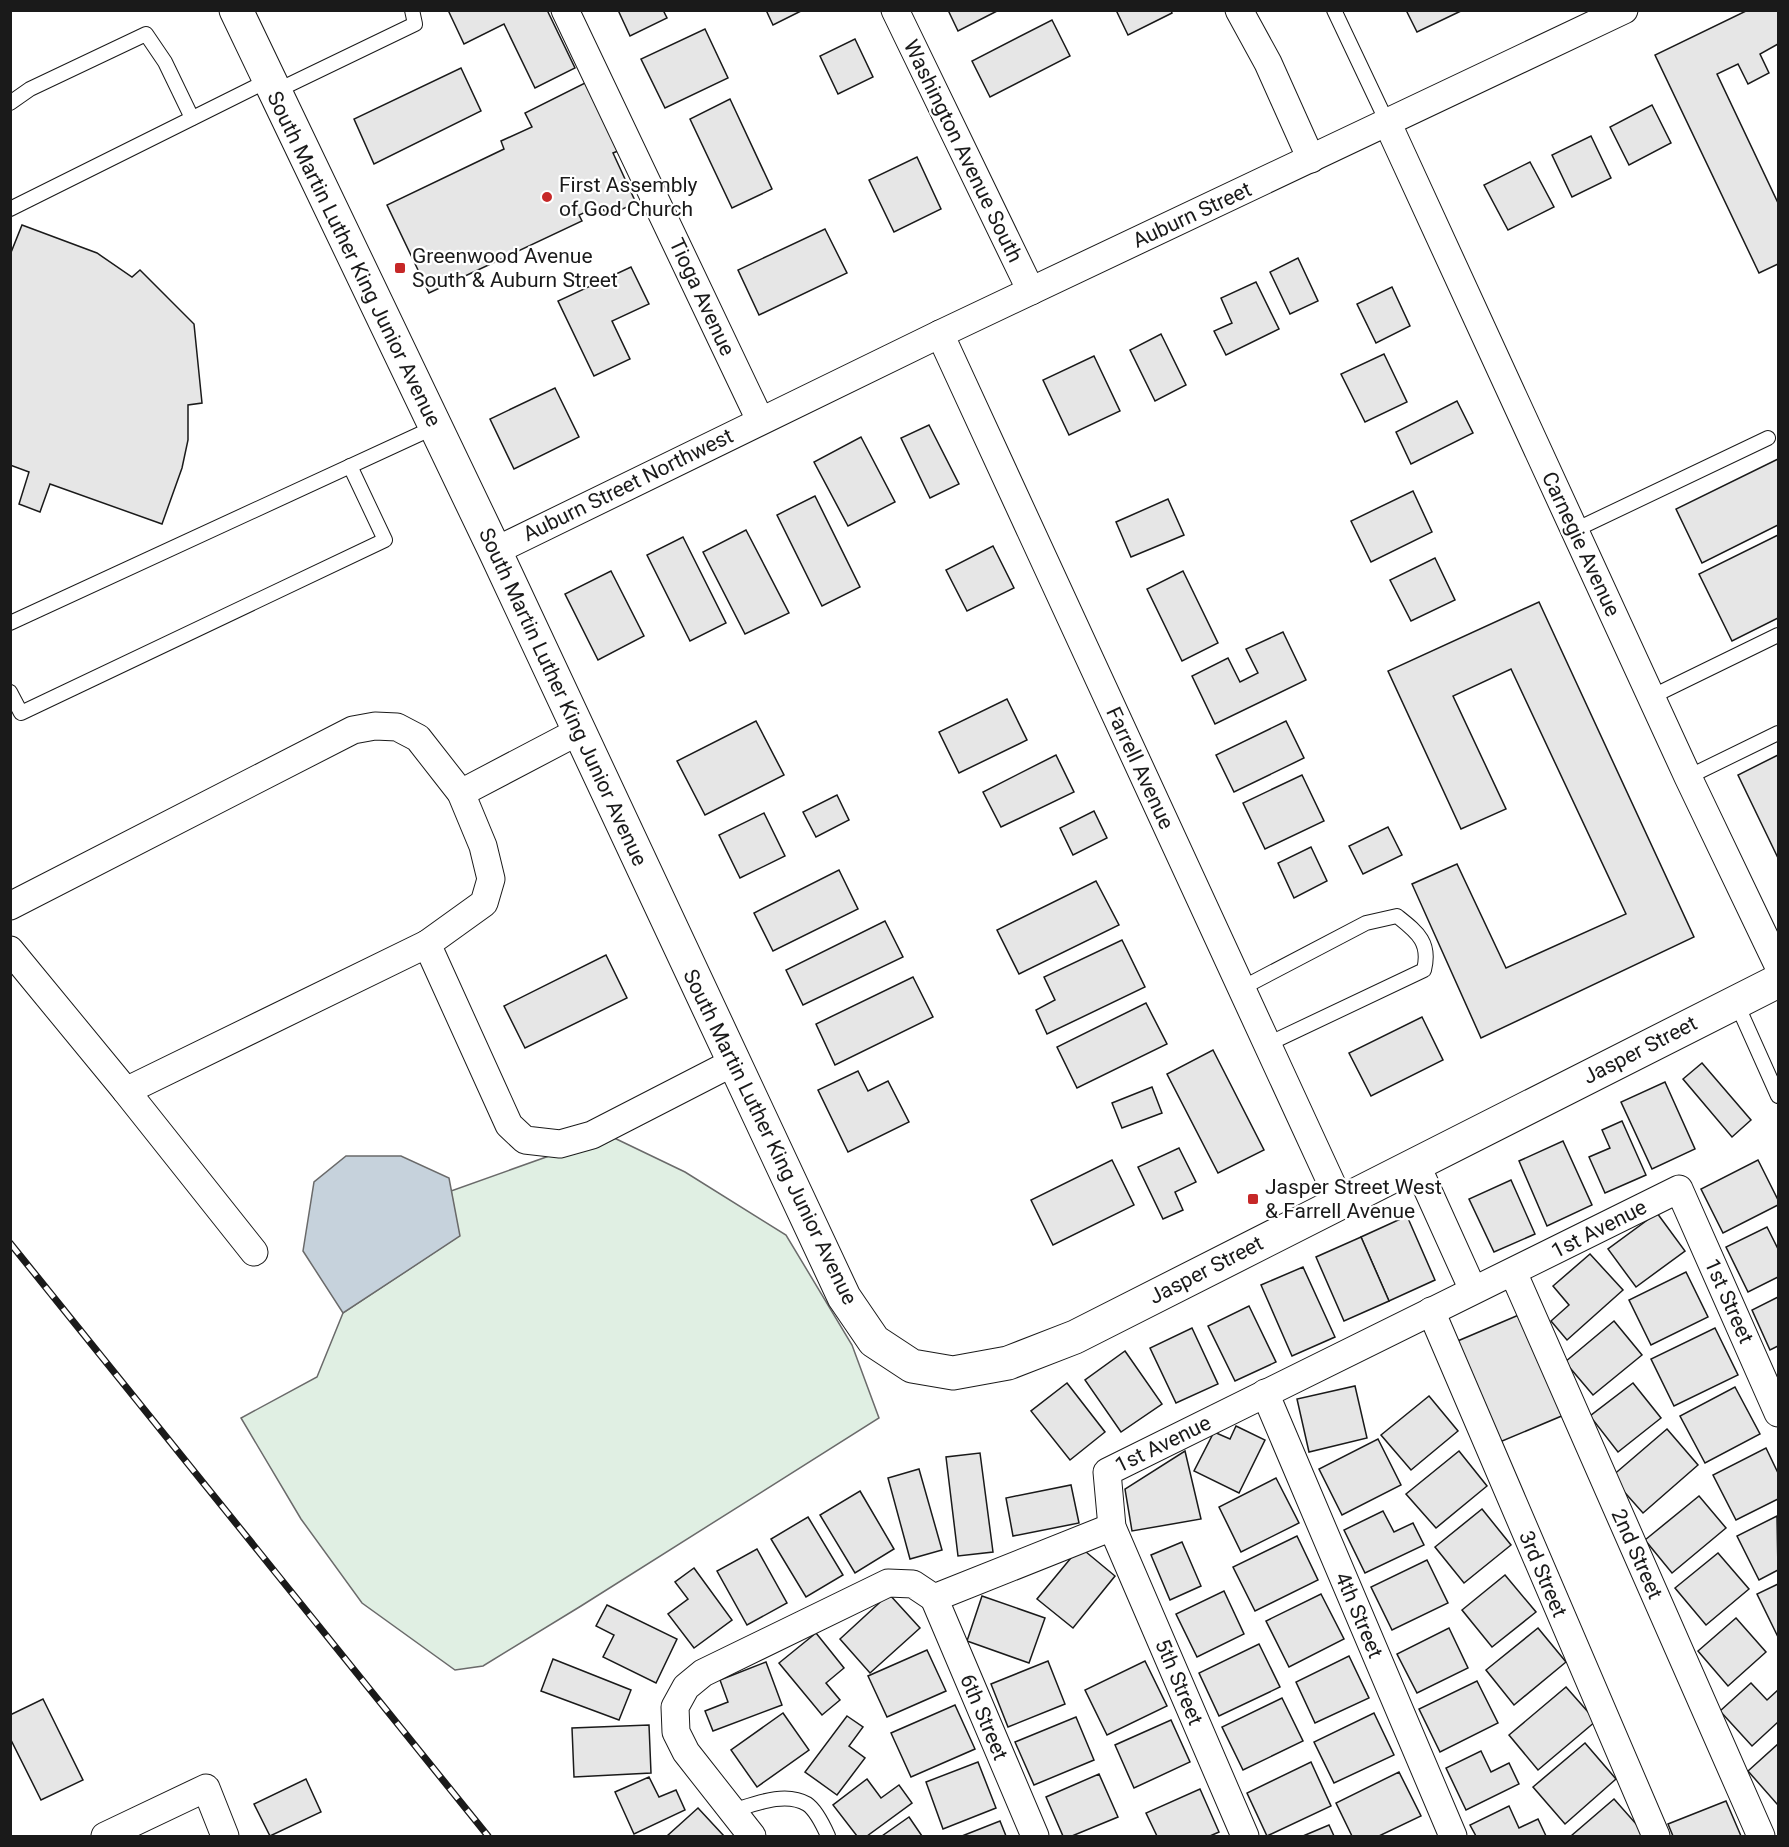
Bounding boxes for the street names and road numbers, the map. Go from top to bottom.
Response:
street label: Washington Avenue South [899,36,1027,266]
street label: South Martin Luther King Junior Avenue [262,88,446,430]
street label: Auburn Street [1129,177,1255,253]
street label: Tioga Avenue [664,235,740,359]
street label: Auburn Street Northwest [519,424,737,546]
street label: Carnegie Avenue [1537,468,1625,620]
street label: South Martin Luther King Junior Avenue [474,524,652,870]
street label: Farrell Avenue [1101,703,1179,833]
street label: South Martin Luther King Junior Avenue [678,966,862,1308]
street label: Jasper Street [1579,1011,1701,1089]
street label: 1st Avenue [1547,1195,1651,1263]
street label: Jasper Street [1145,1231,1267,1309]
street label: 1st Street [1700,1255,1758,1347]
street label: 1st Avenue [1111,1411,1215,1477]
street label: 2nd Street [1607,1505,1668,1603]
street label: 3rd Street [1514,1527,1572,1621]
street label: 4th Street [1330,1568,1388,1662]
street label: 5th Street [1150,1635,1208,1729]
street label: 6th Street [955,1670,1013,1764]

